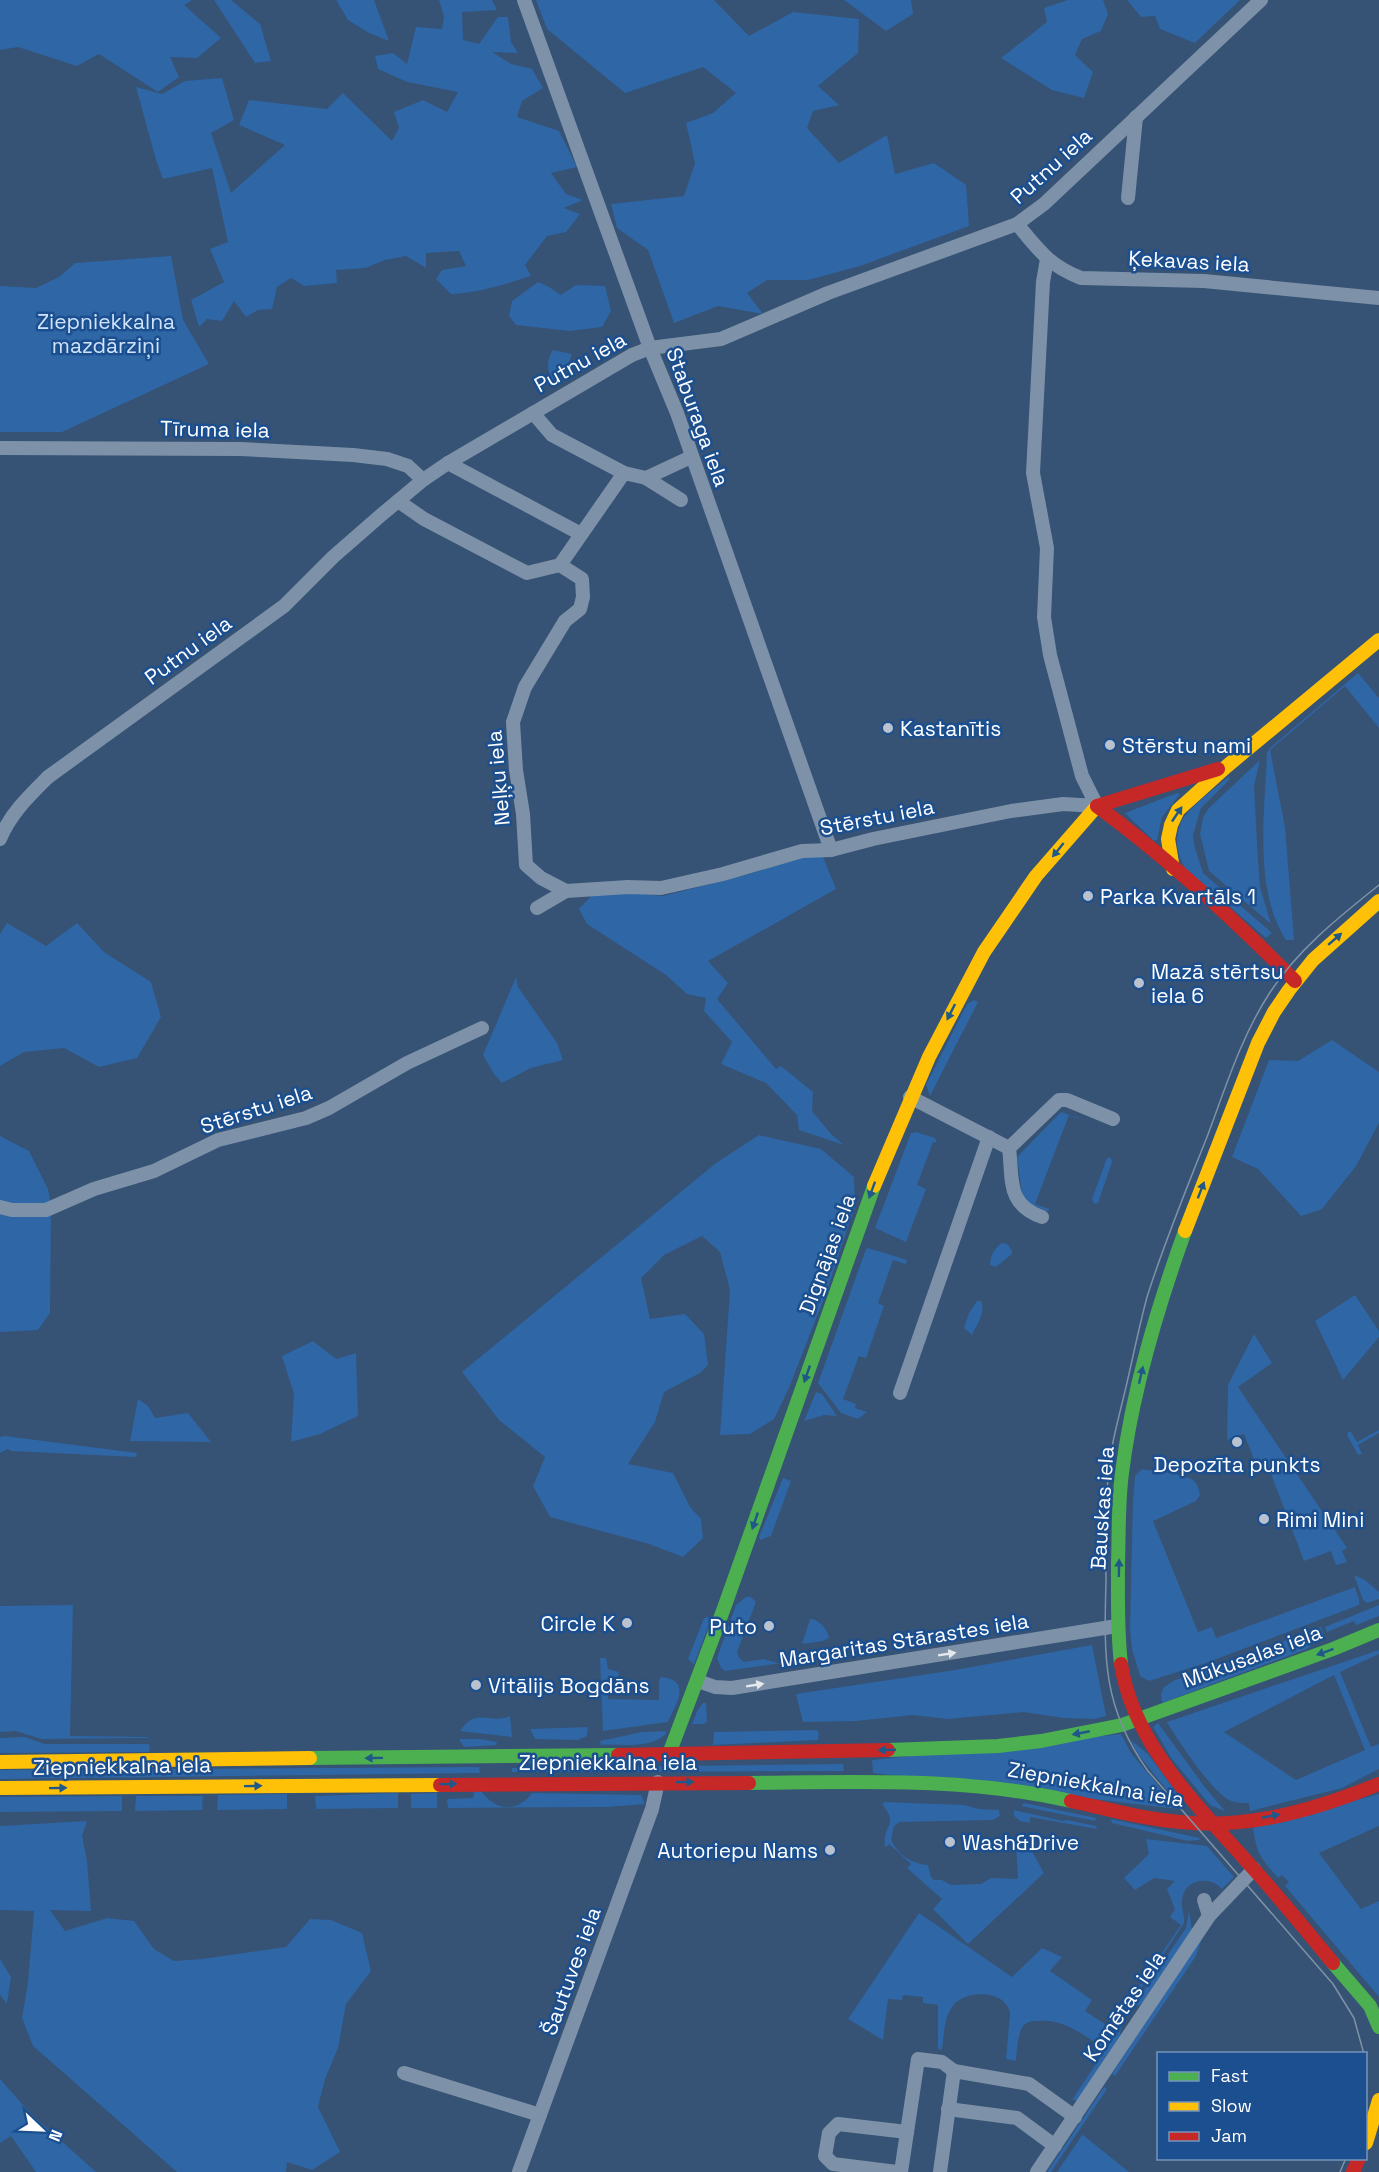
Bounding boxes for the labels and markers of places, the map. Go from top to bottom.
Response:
place label: Kastanītis [900,715,1001,742]
marker: Kastanītis [881,721,895,735]
place label: Stērstu nami [1122,732,1251,759]
marker: Stērstu nami [1103,738,1117,752]
place label: Parka Kvartāls 1 [1100,883,1256,910]
marker: Parka Kvartāls 1 [1081,889,1095,903]
place label: Mazā stērtsu iela 6 [1151,958,1284,1009]
marker: Mazā stērtsu iela 6 [1132,976,1146,990]
marker: Depozīta punkts [1230,1435,1244,1449]
place label: Depozīta punkts [1154,1451,1320,1478]
place label: Rimi Mini [1276,1506,1364,1533]
marker: Rimi Mini [1257,1512,1271,1526]
place label: Circle K [540,1610,615,1637]
place label: Puto [709,1613,757,1640]
marker: Circle K [620,1616,634,1630]
marker: Puto [762,1619,776,1633]
place label: Vitālijs Bogdāns [488,1672,650,1699]
marker: Vitālijs Bogdāns [469,1678,483,1692]
place label: Wash&Drive [962,1829,1079,1856]
marker: Wash&Drive [943,1835,957,1849]
place label: Autoriepu Nams [657,1837,818,1864]
marker: Autoriepu Nams [823,1843,837,1857]

